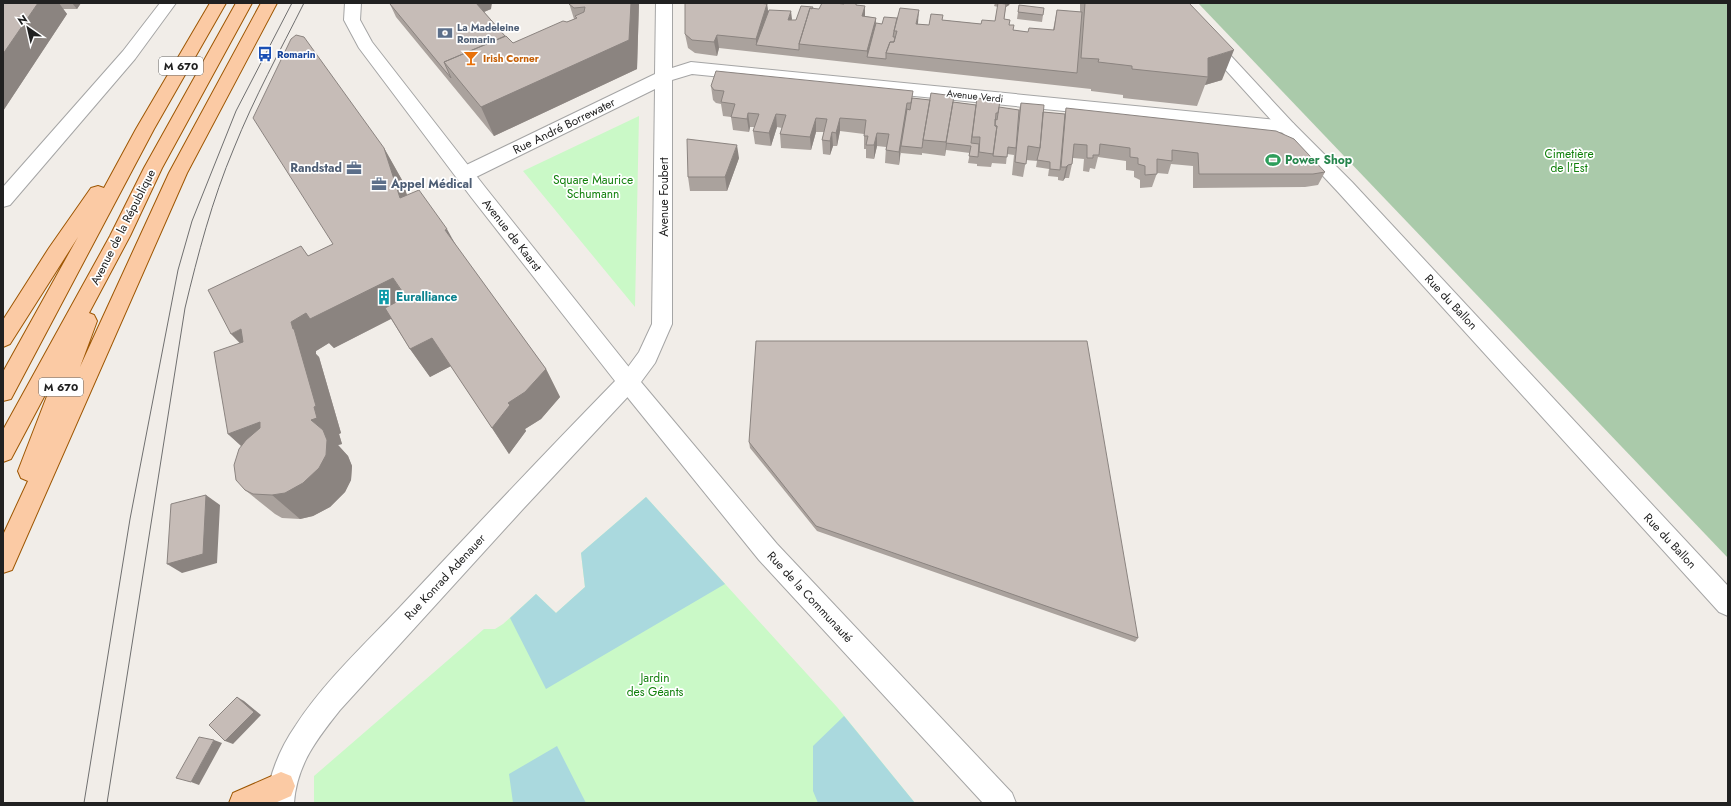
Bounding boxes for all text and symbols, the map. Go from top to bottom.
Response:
north arrow [8,8,48,48]
text: N [14,11,31,29]
place label: La Madeleine Romarin [457,20,520,47]
bank icon: La Madeleine Romarin [436,24,454,42]
bus stop icon: Romarin [256,45,274,63]
place label: Romarin [277,47,316,62]
bar icon: Irish Corner [462,49,480,67]
place label: Irish Corner [483,51,540,66]
road number: M 670 [159,57,203,75]
street label: Avenue Verdi [946,86,1004,106]
street label: Rue André Borrewater [510,93,619,159]
park label: Cimetière de l'Est [1544,145,1594,177]
sports icon: Power Shop [1264,151,1282,169]
place label: Power Shop [1285,151,1353,169]
street label: Avenue Foubert [655,157,673,237]
place label: Randstad [290,159,342,177]
office icon: Randstad [345,159,363,177]
street label: Avenue de la République [86,166,160,288]
park label: Square Maurice Schumann [553,171,633,203]
office icon: Appel Médical [370,175,388,193]
place label: Appel Médical [390,175,472,193]
street label: Avenue de Kaarst [478,195,546,275]
street label: Rue du Ballon [1420,270,1482,334]
building icon: Euralliance [375,288,393,306]
place label: Euralliance [396,288,458,306]
road number: M 670 [39,378,83,396]
street label: Rue du Ballon [1639,509,1701,573]
street label: Rue Konrad Adenauer [400,529,490,624]
street label: Rue de la Communauté [763,547,857,647]
park label: Jardin des Géants [627,669,684,701]

